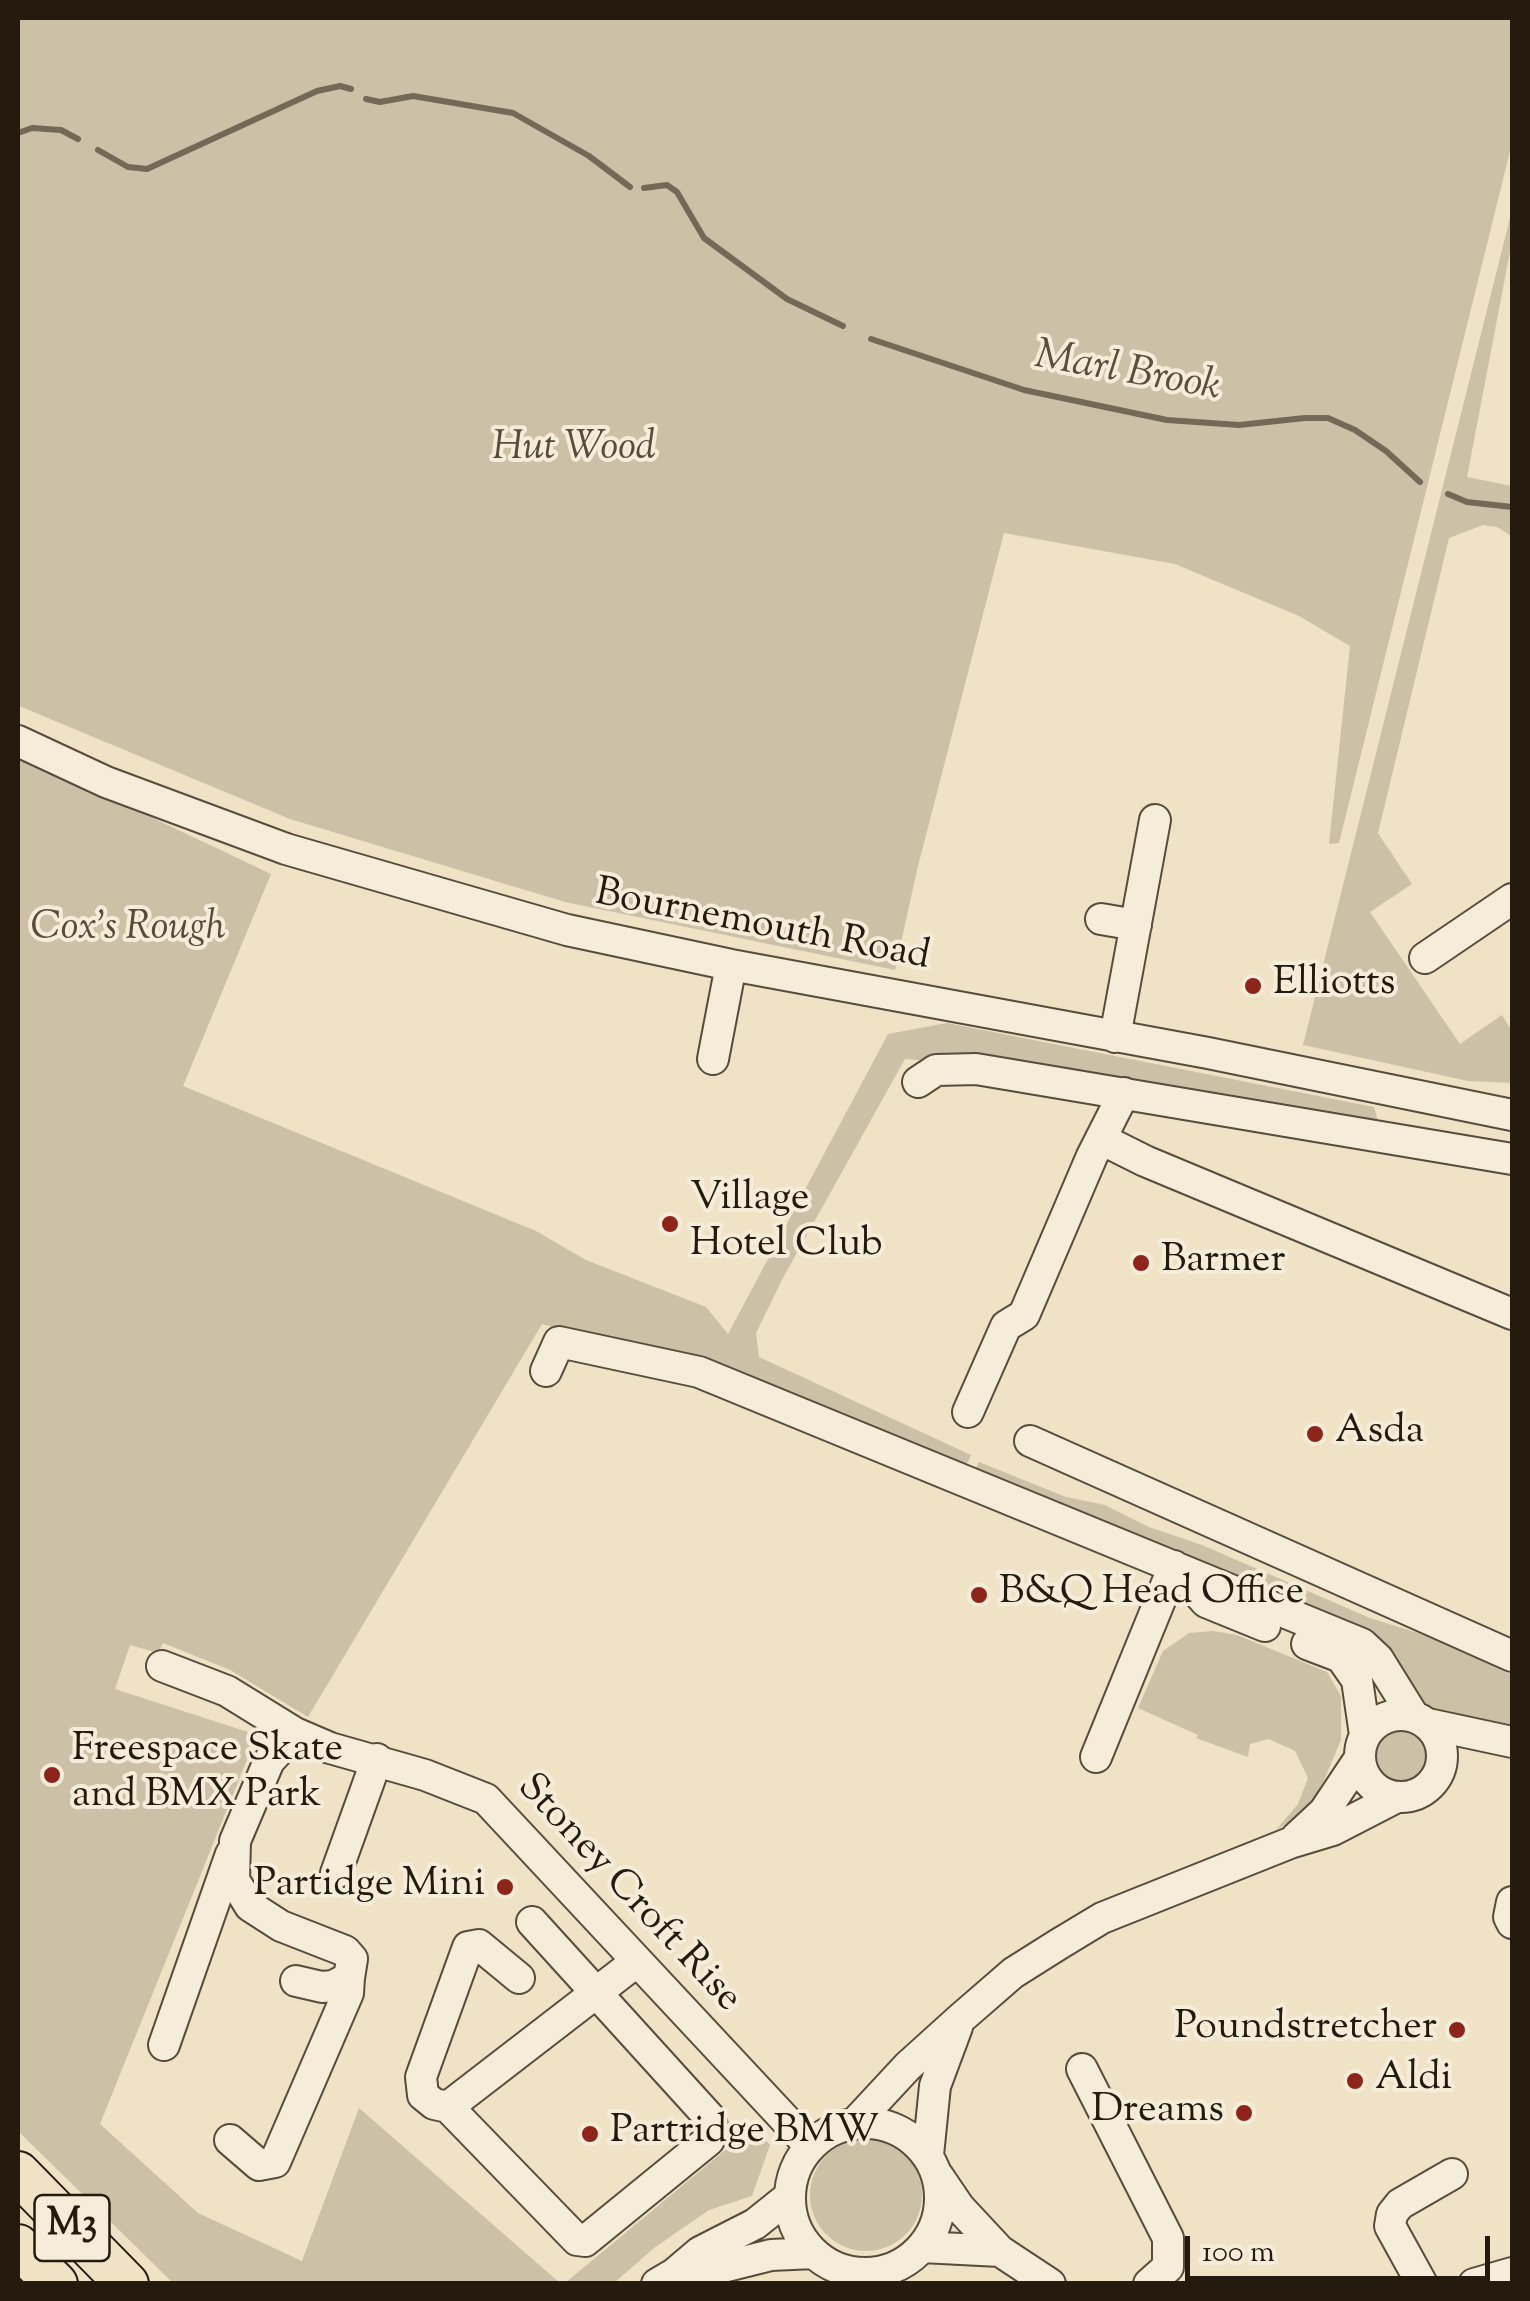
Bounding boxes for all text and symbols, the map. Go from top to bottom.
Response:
water label: Marl Brook [1030,334,1224,416]
park label: Hut Wood [492,427,656,475]
street label: Bournemouth Road [590,872,934,984]
park label: Cox's Rough [31,907,225,955]
place label: Elliotts [1273,962,1395,1010]
marker: Elliotts [1242,975,1264,997]
place label: Village Hotel Club [690,1177,883,1271]
marker: Village Hotel Club [659,1213,681,1235]
place label: Barmer [1161,1239,1285,1287]
marker: Barmer [1130,1252,1152,1274]
place label: Asda [1335,1410,1424,1458]
marker: Asda [1304,1423,1326,1445]
place label: B&Q Head Office [999,1571,1304,1619]
marker: B&Q Head Office [968,1584,990,1606]
place label: Freespace Skate and BMX Park [72,1728,343,1822]
marker: Freespace Skate and BMX Park [41,1764,63,1786]
street label: Stoney Croft Rise [504,1766,750,2024]
place label: Partidge Mini [253,1863,485,1911]
marker: Partidge Mini [494,1876,516,1898]
place label: Poundstretcher [1174,2006,1437,2054]
marker: Poundstretcher [1446,2019,1468,2041]
place label: Aldi [1375,2057,1452,2105]
marker: Aldi [1344,2070,1366,2092]
place label: Dreams [1091,2089,1224,2137]
marker: Dreams [1233,2102,1255,2124]
place label: Partridge BMW [610,2110,879,2158]
marker: Partridge BMW [579,2123,601,2145]
road number: M3 [34,2195,110,2261]
scale bar [1190,2216,1495,2278]
text: 100 m [1202,2232,1275,2275]

